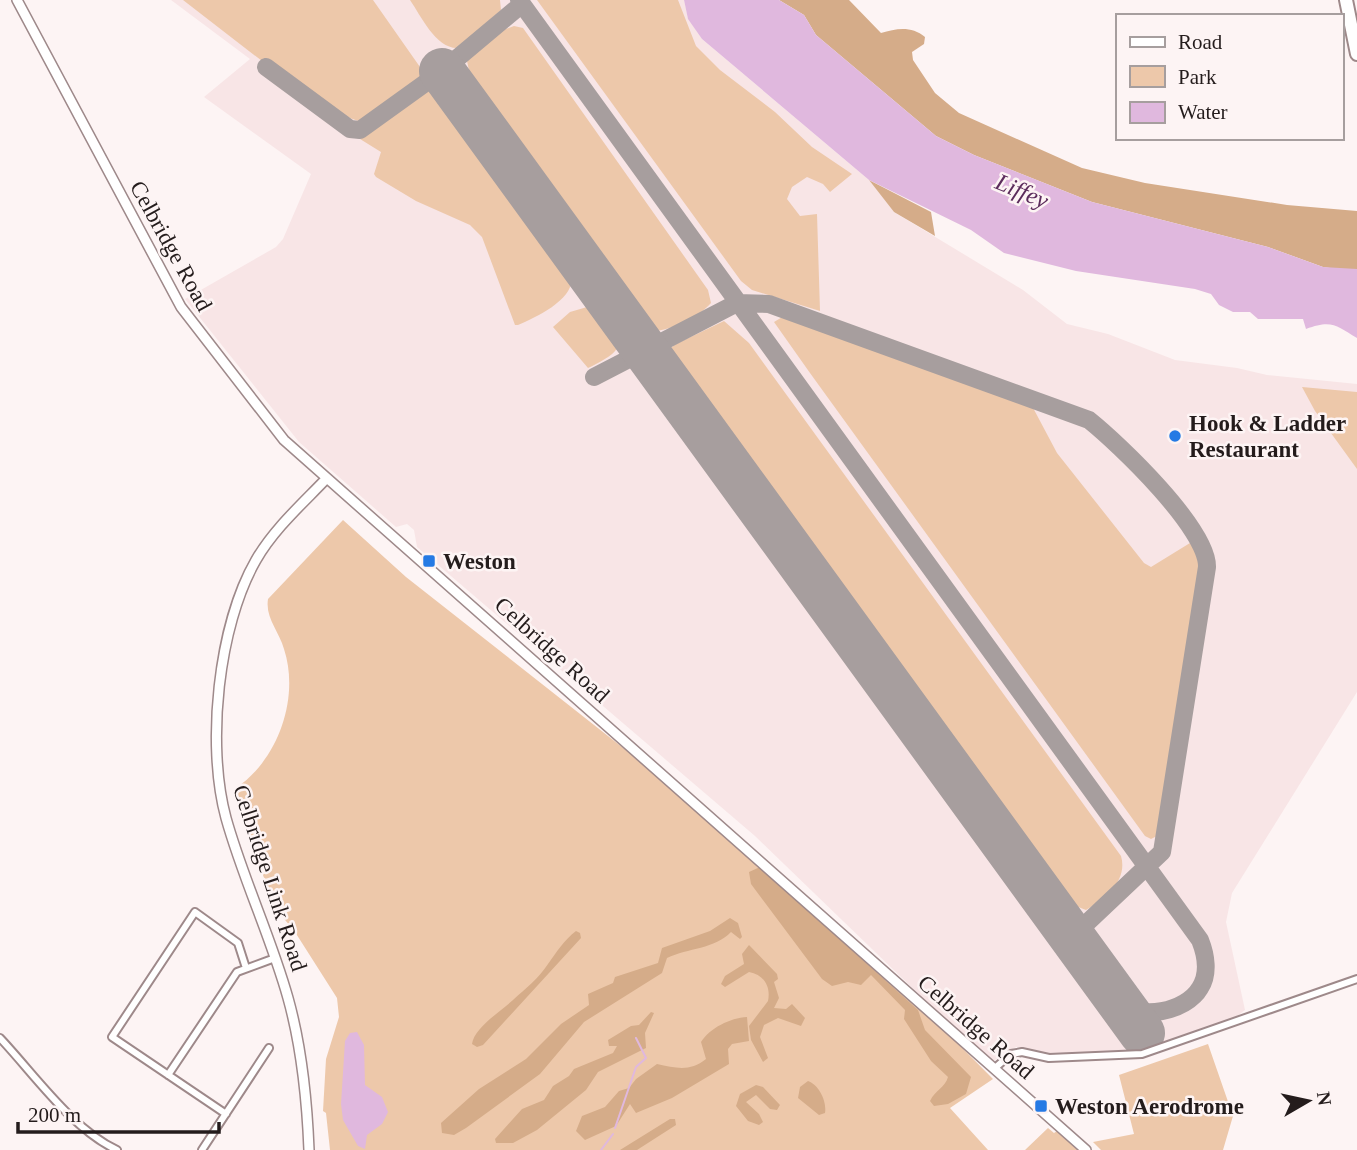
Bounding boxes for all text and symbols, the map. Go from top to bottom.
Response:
legend [1116,14,1343,140]
text: Road [1178,30,1223,54]
text: Park [1178,65,1217,89]
text: Water [1178,100,1228,124]
water label: Liffey [991,168,1053,214]
street label: Celbridge Road [125,177,217,316]
place label: Hook & Ladder Restaurant [1189,411,1346,462]
marker: Hook & Ladder Restaurant [1167,428,1183,444]
place label: Weston [443,549,516,574]
marker: Weston [421,553,437,569]
street label: Celbridge Road [490,592,615,708]
street label: Celbridge Link Road [228,782,312,975]
street label: Celbridge Road [913,970,1039,1084]
north arrow [1273,1066,1343,1136]
scale bar [18,1090,219,1134]
text: N [1313,1090,1336,1107]
place label: Weston Aerodrome [1055,1094,1244,1119]
marker: Weston Aerodrome [1033,1098,1049,1114]
text: 200 m [28,1103,81,1127]

